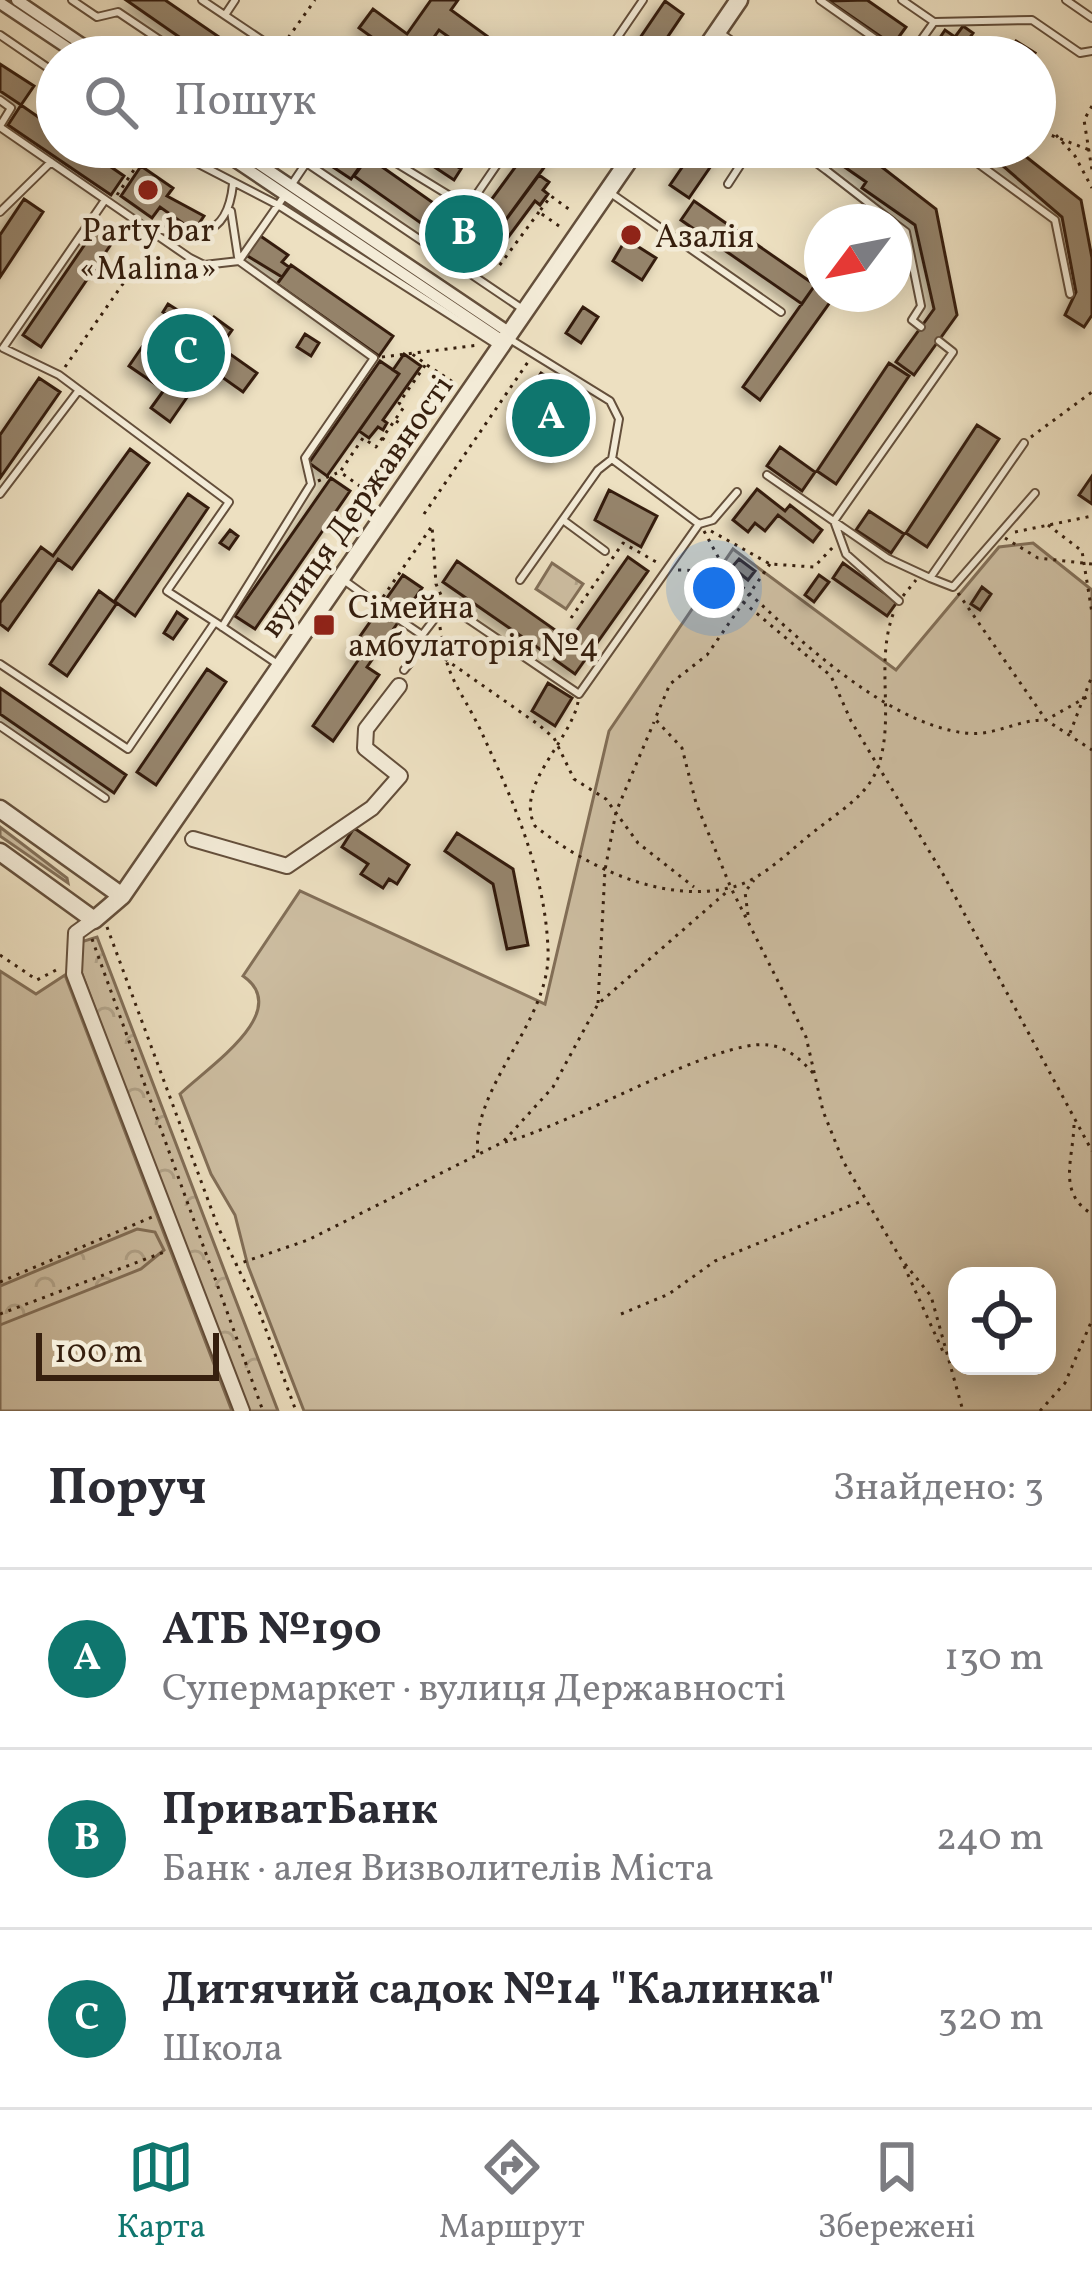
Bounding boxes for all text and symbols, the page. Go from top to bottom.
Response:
search box [36,36,1056,168]
icon: search [78,69,144,135]
text: Пошук [174,71,317,134]
marker: Party bar «Malina» [135,177,161,203]
pin: B [425,189,503,279]
north arrow [804,204,912,312]
place label: Party bar «Malina» [79,210,217,294]
place label: Азалія [655,216,754,262]
marker: Азалія [618,222,644,248]
pin: C [147,308,225,398]
street label: вулиця Державності [250,367,466,648]
pin: A [512,373,590,463]
your location [684,558,744,618]
place label: Сімейна амбулаторія №4 [348,587,599,671]
marker: Сімейна амбулаторія №4 [311,612,337,638]
map controls [948,1267,1056,1375]
button: locate [948,1267,1056,1375]
scale bar [36,1327,219,1380]
text: 100 m [54,1331,143,1377]
text: Поруч [48,1454,206,1525]
text: Знайдено: 3 [833,1462,1044,1516]
text: АТБ №190 [162,1600,382,1663]
text: A [73,1632,101,1686]
text: 130 m [944,1632,1044,1686]
text: Супермаркет · вулиця Державності [162,1663,786,1717]
text: ПриватБанк [162,1780,438,1843]
text: B [74,1812,100,1866]
text: 240 m [936,1812,1044,1866]
text: Банк · алея Визволителів Міста [162,1843,714,1897]
text: Дитячий садок №14 "Калинка" [162,1960,835,2023]
text: C [74,1992,100,2046]
text: 320 m [938,1992,1044,2046]
text: Школа [162,2023,283,2077]
tab: Карта [116,2134,206,2252]
tab: Маршрут [439,2134,585,2252]
tab: Збережені [818,2134,976,2252]

